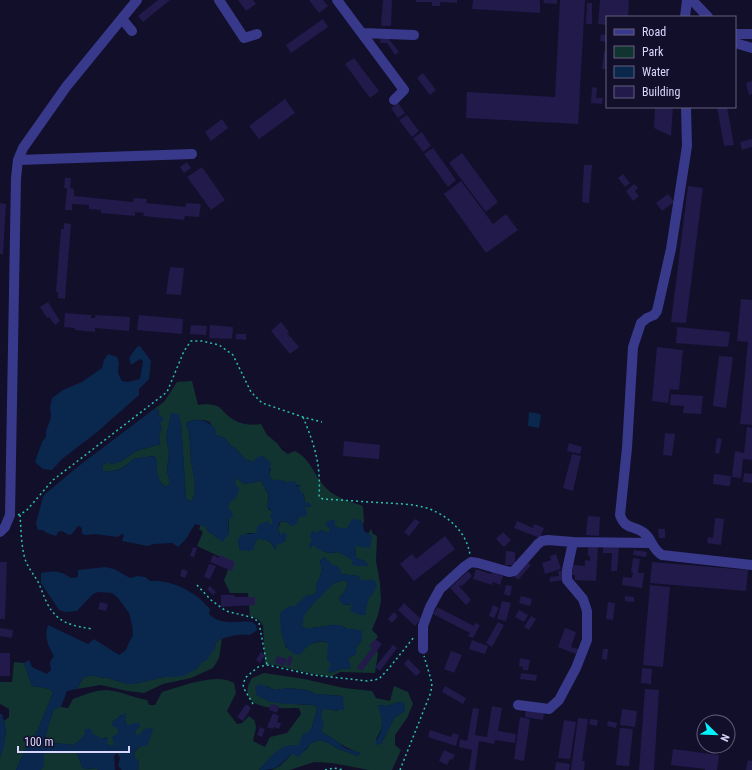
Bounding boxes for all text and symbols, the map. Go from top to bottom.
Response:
legend [606,16,736,108]
text: Road [642,25,666,39]
text: Park [642,45,664,59]
text: Water [642,65,670,79]
text: Building [642,85,680,99]
north arrow [696,714,736,754]
scale bar [18,728,129,754]
text: N [717,732,732,744]
text: 100 m [24,735,54,749]

